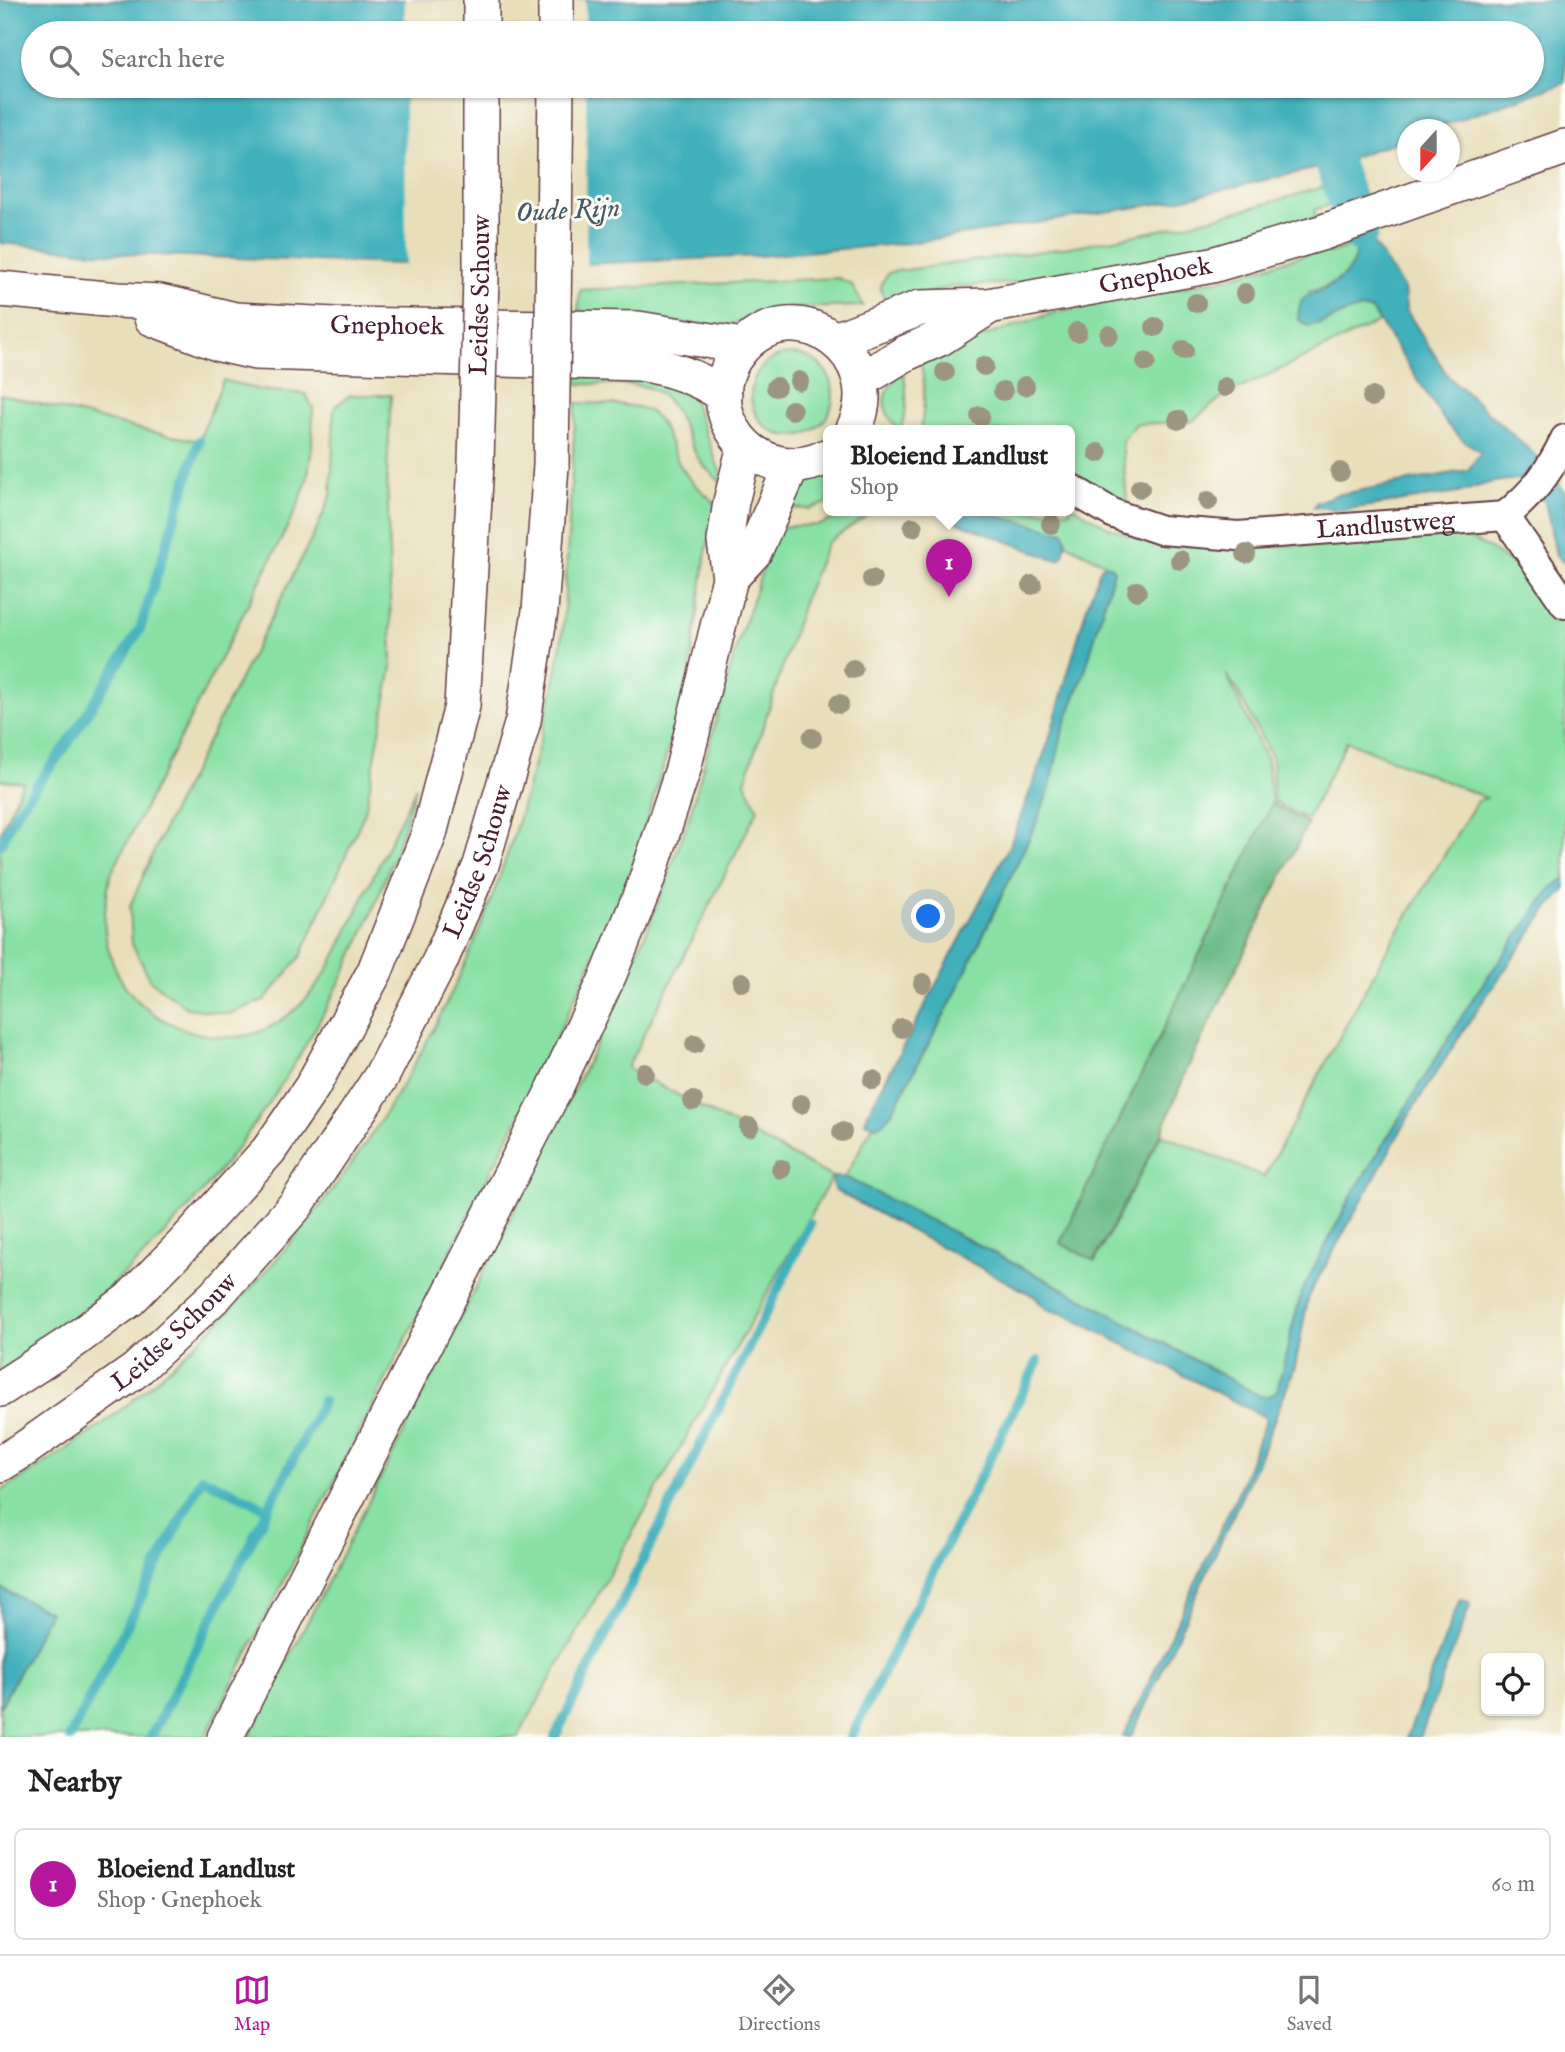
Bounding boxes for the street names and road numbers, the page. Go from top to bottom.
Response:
street label: Leidse Schouw [462,214,498,376]
street label: Gnephoek [1096,249,1215,302]
street label: Gnephoek [330,308,446,343]
street label: Landlustweg [1315,503,1457,547]
street label: Leidse Schouw [435,780,520,943]
street label: Leidse Schouw [105,1265,245,1399]

